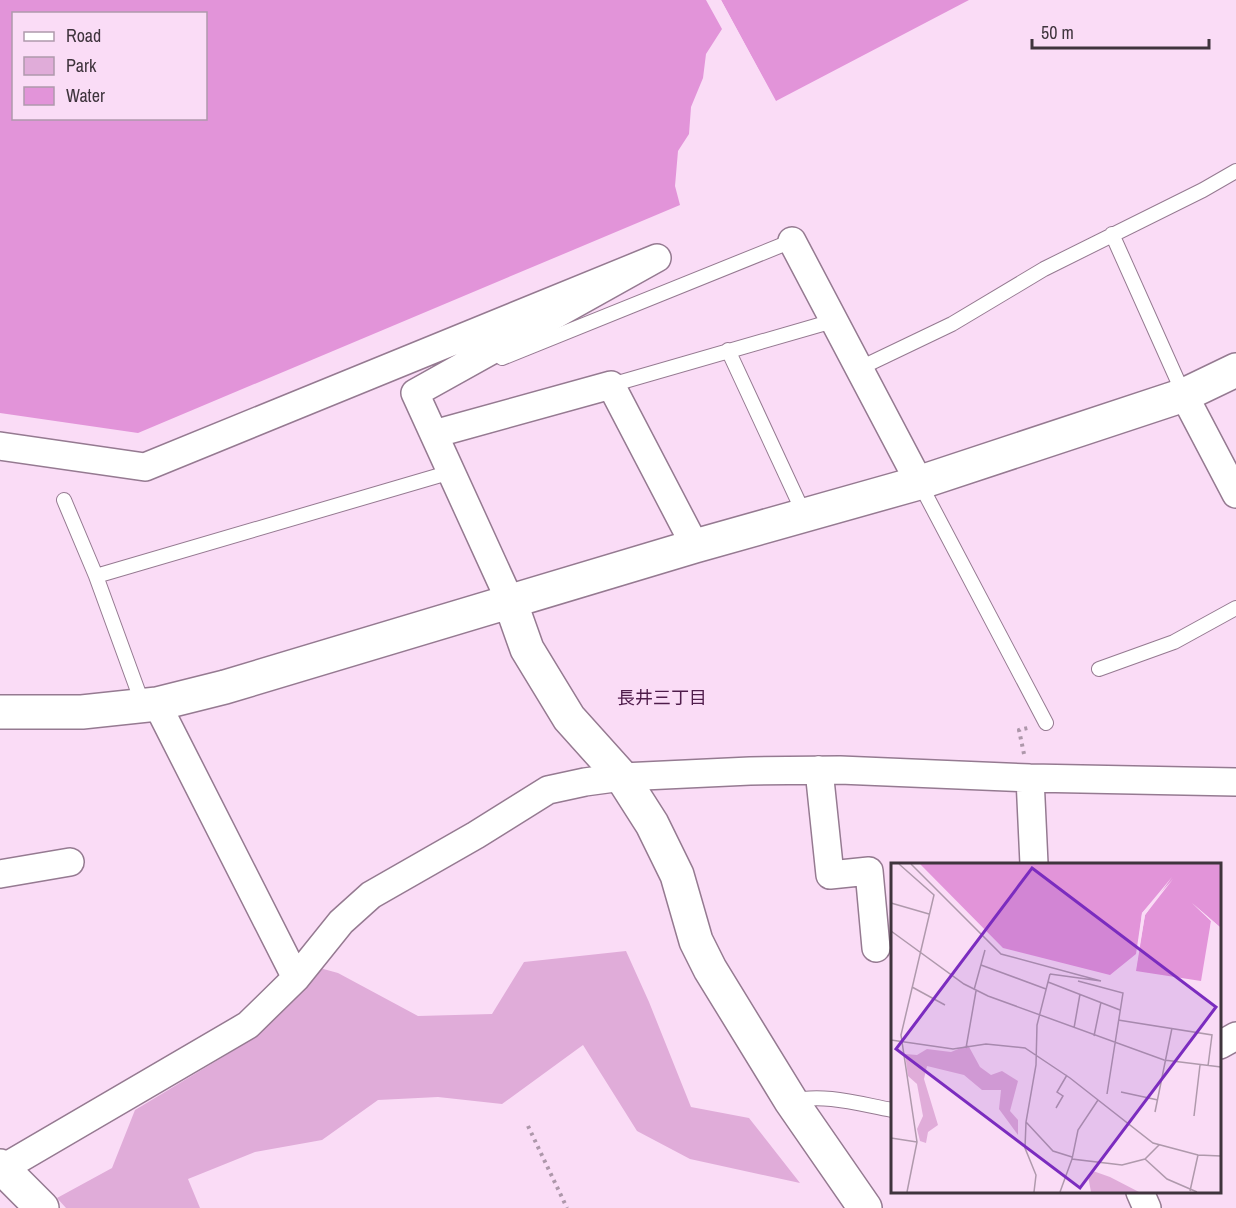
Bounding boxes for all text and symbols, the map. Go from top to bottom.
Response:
legend [12,12,207,120]
scale bar [1032,12,1209,50]
text: 50 m [1041,20,1074,45]
text: Road [66,23,101,48]
text: Park [66,53,97,78]
text: Water [66,83,105,108]
district label: 長井三丁目 [617,685,707,710]
inset map [891,863,1221,1193]

